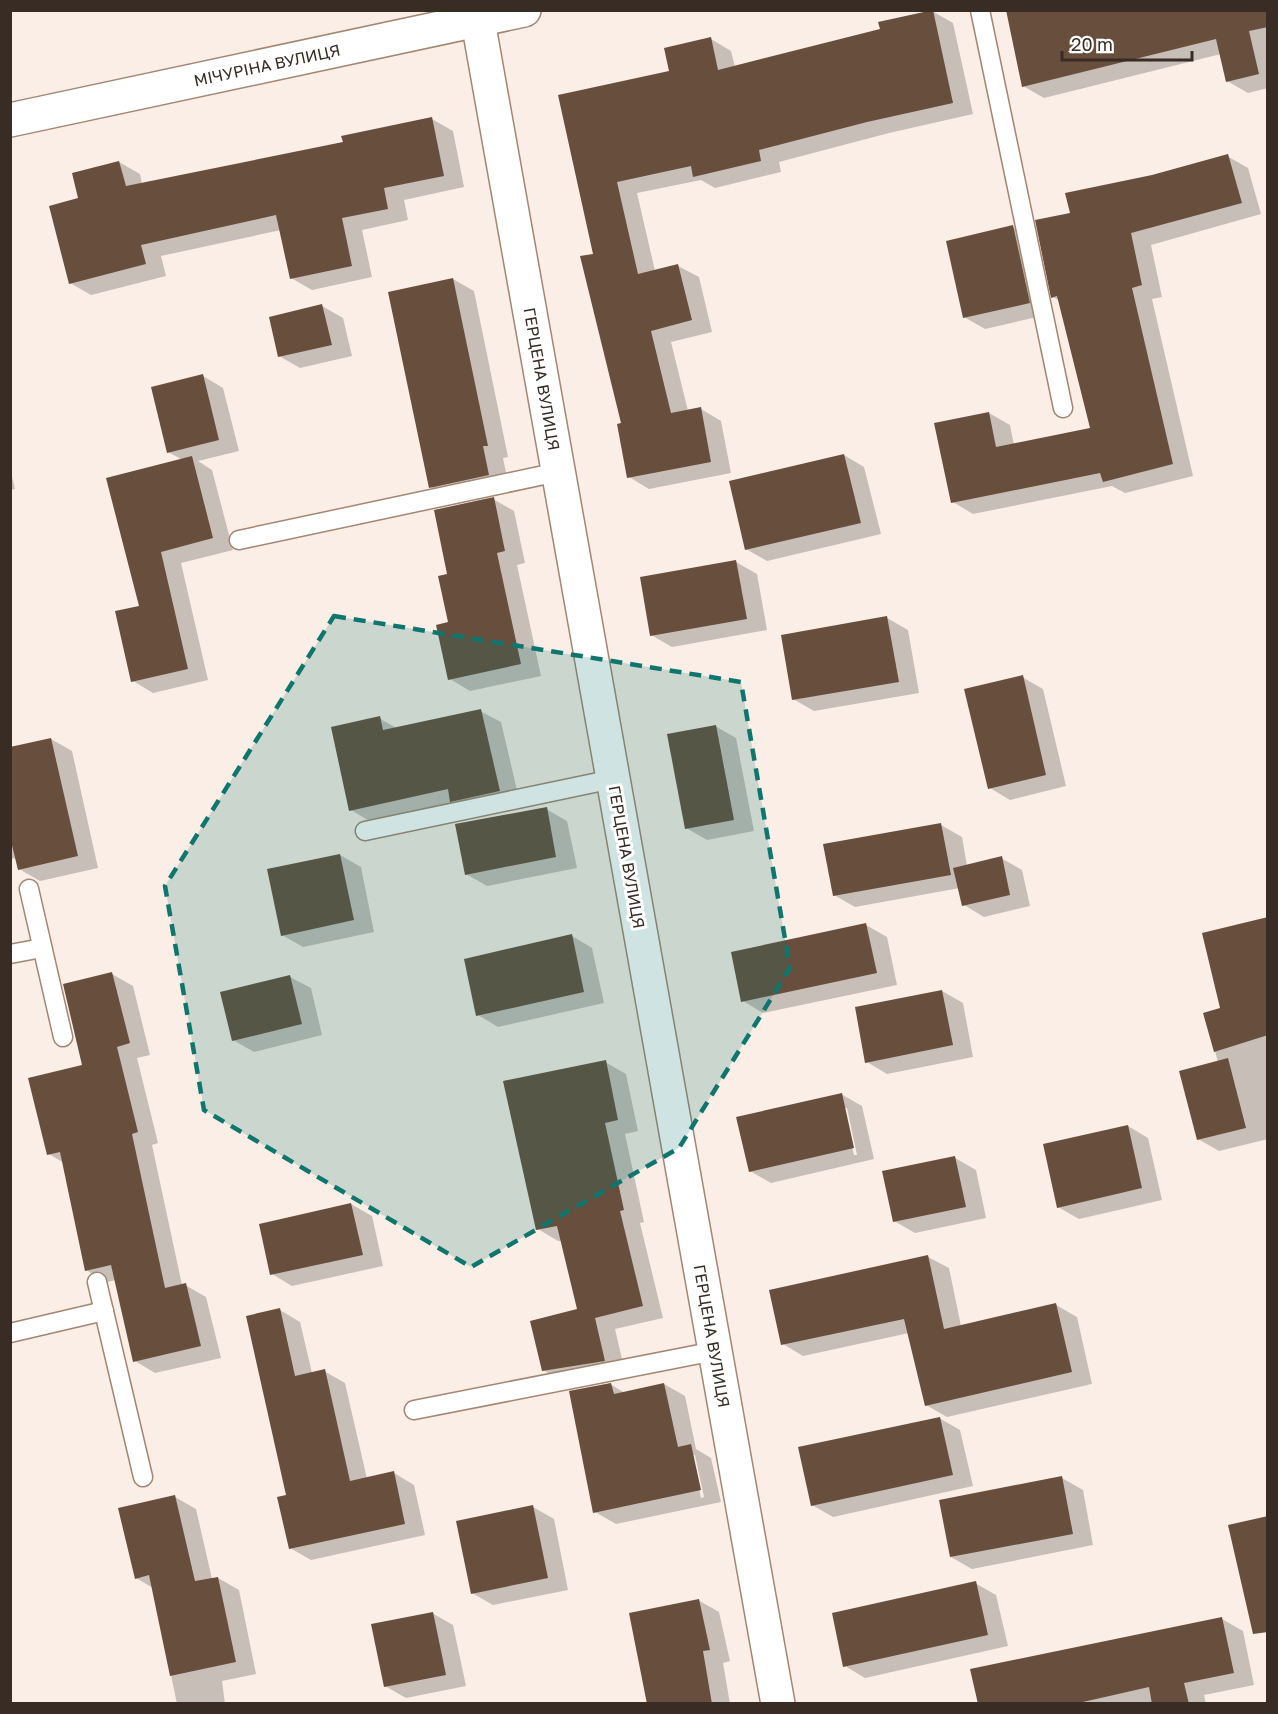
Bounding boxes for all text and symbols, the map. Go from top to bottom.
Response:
scale bar [1062,24,1192,62]
text: 20 m [1071,33,1113,55]
street label: МІЧУРІНА ВУЛИЦЯ [192,40,342,90]
street label: ГЕРЦЕНА ВУЛИЦЯ [520,306,564,452]
street label: ГЕРЦЕНА ВУЛИЦЯ [605,784,649,930]
street label: ГЕРЦЕНА ВУЛИЦЯ [690,1263,734,1409]

